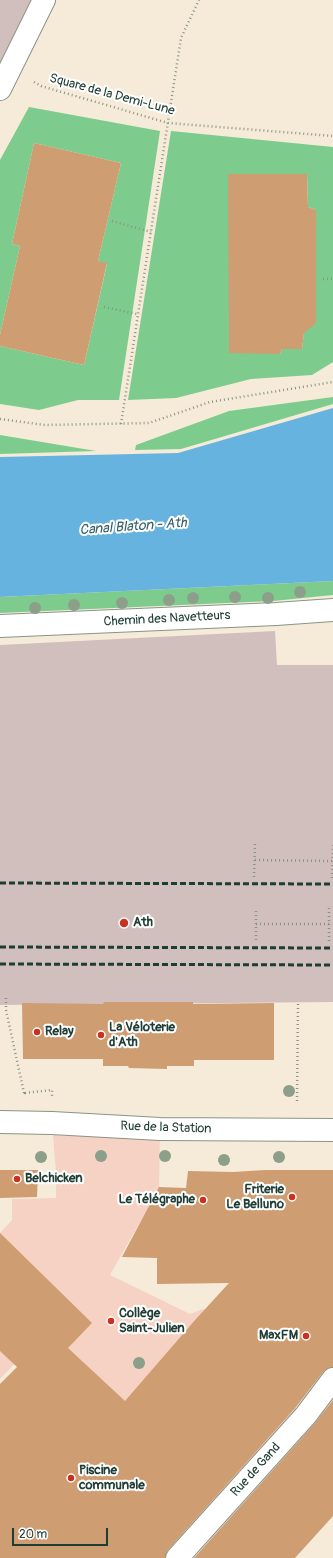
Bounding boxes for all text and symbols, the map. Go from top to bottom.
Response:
street label: Square de la Demi-Lune [48,71,176,119]
water label: Canal Blaton - Ath [79,515,187,539]
street label: Chemin des Navetteurs [103,608,231,630]
place label: Ath [133,915,153,931]
marker: Ath [118,917,130,929]
place label: La Véloterie d'Ath [109,1020,175,1051]
place label: Relay [45,1024,74,1040]
marker: Relay [32,1027,42,1037]
marker: La Véloterie d'Ath [96,1030,106,1040]
street label: Rue de la Station [120,1119,212,1137]
place label: Belchicken [25,1171,83,1187]
marker: Belchicken [12,1174,22,1184]
place label: Friterie Le Belluno [226,1182,284,1213]
place label: Le Télégraphe [118,1192,195,1208]
marker: Friterie Le Belluno [287,1192,297,1202]
marker: Le Télégraphe [198,1195,208,1205]
place label: Collège Saint-Julien [119,1306,184,1337]
marker: Collège Saint-Julien [106,1316,116,1326]
place label: MaxFM [259,1328,298,1344]
marker: MaxFM [301,1331,311,1341]
street label: Rue de Gand [228,1440,284,1500]
place label: Piscine communale [79,1463,145,1494]
marker: Piscine communale [66,1473,76,1483]
scale bar [14,1520,110,1546]
text: 20 m [19,1527,47,1542]

